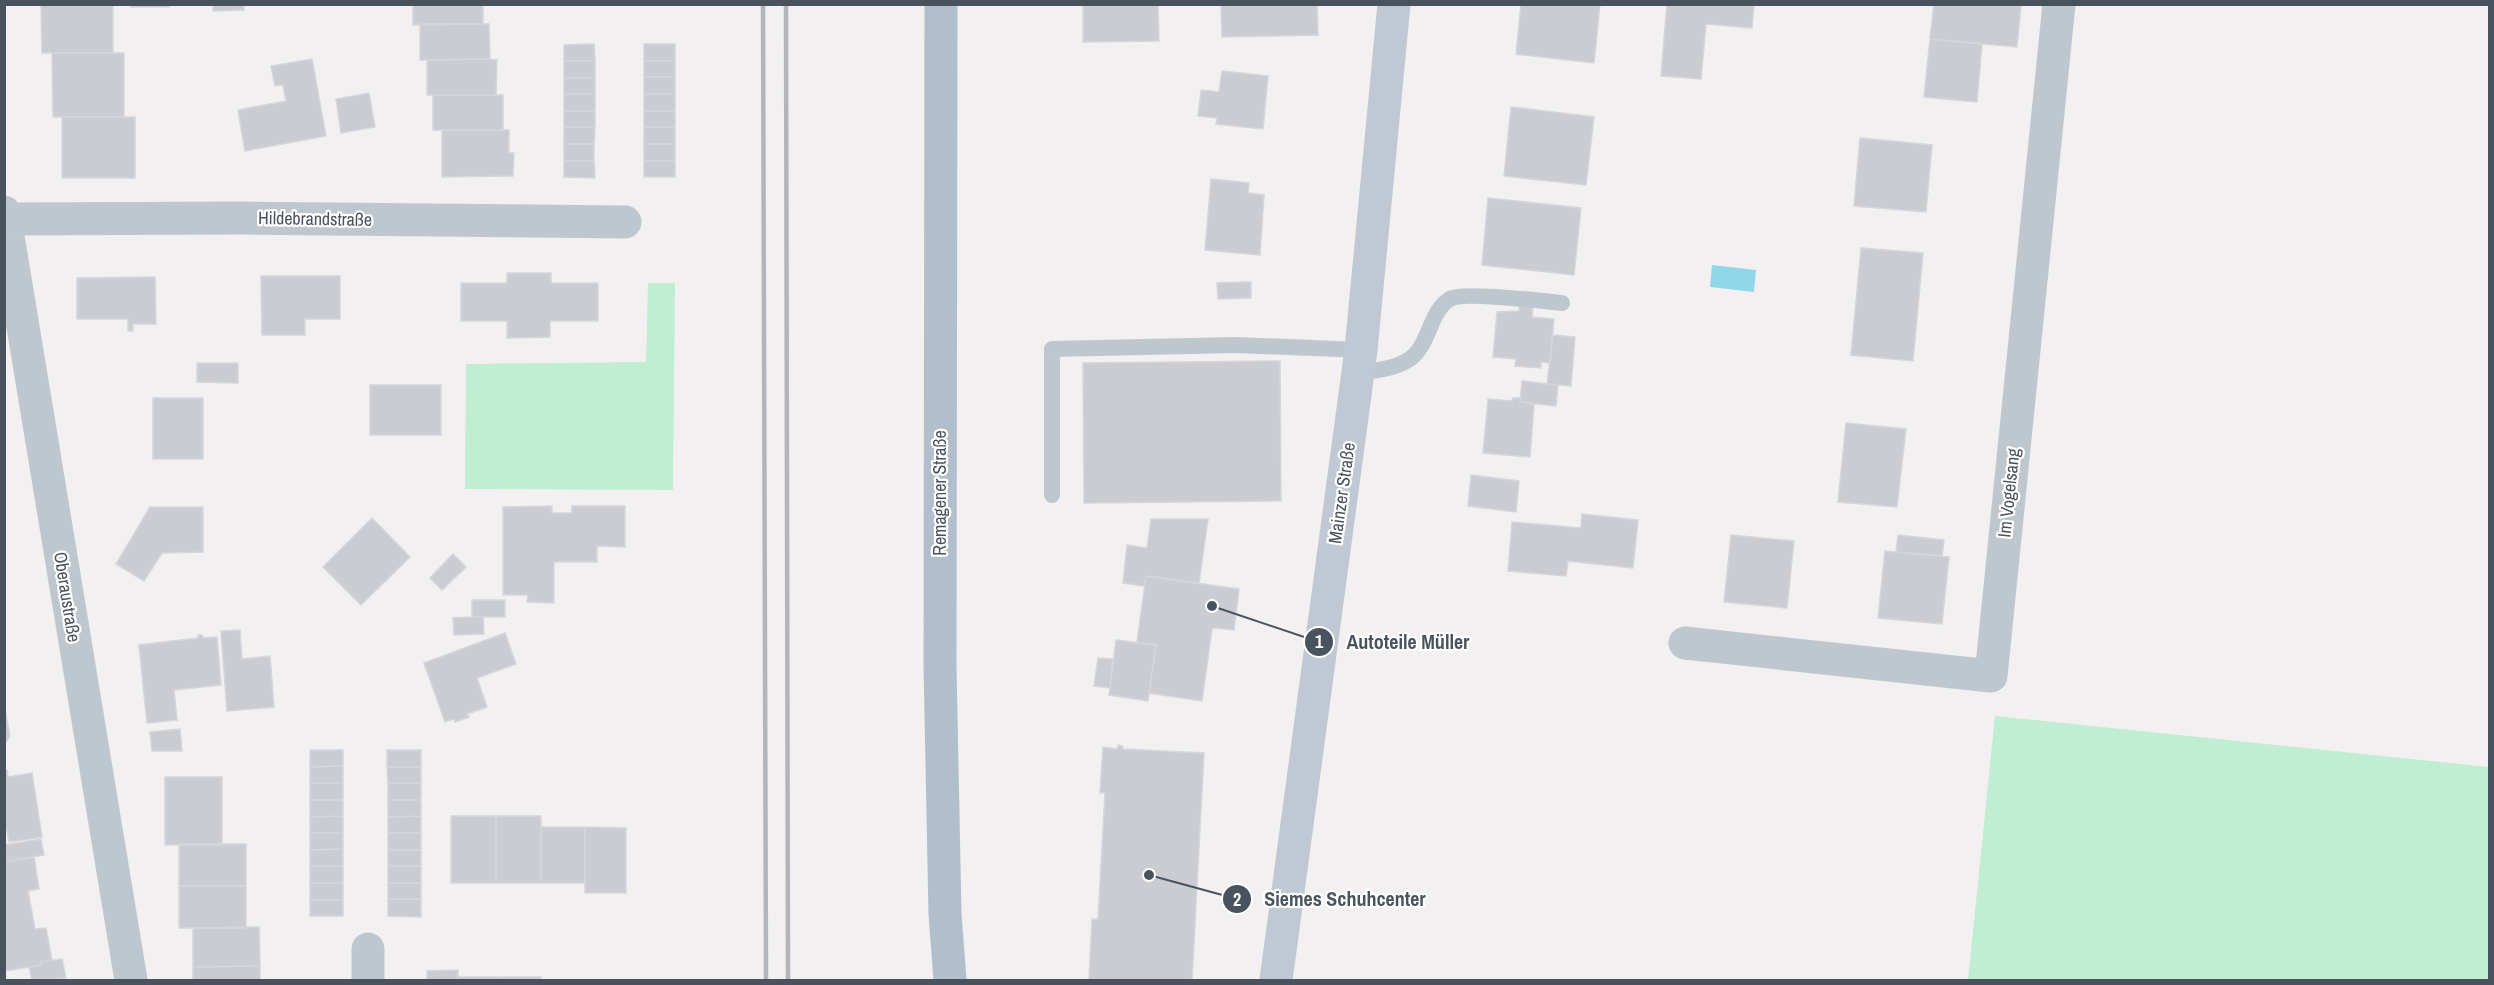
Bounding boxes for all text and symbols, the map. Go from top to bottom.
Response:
street label: Hildebrandstraße [258,205,372,232]
street label: Remagener Straße [927,430,952,556]
street label: Mainzer Straße [1322,441,1361,545]
street label: Im Vogelsang [1991,446,2026,539]
street label: Oberaustraße [48,550,87,644]
callout: Autoteile Müller [1304,623,1481,661]
text: Autoteile Müller [1346,628,1470,655]
text: 1 [1315,629,1324,654]
callout: Siemes Schuhcenter [1222,880,1437,918]
text: Siemes Schuhcenter [1264,885,1426,912]
text: 2 [1233,887,1241,912]

